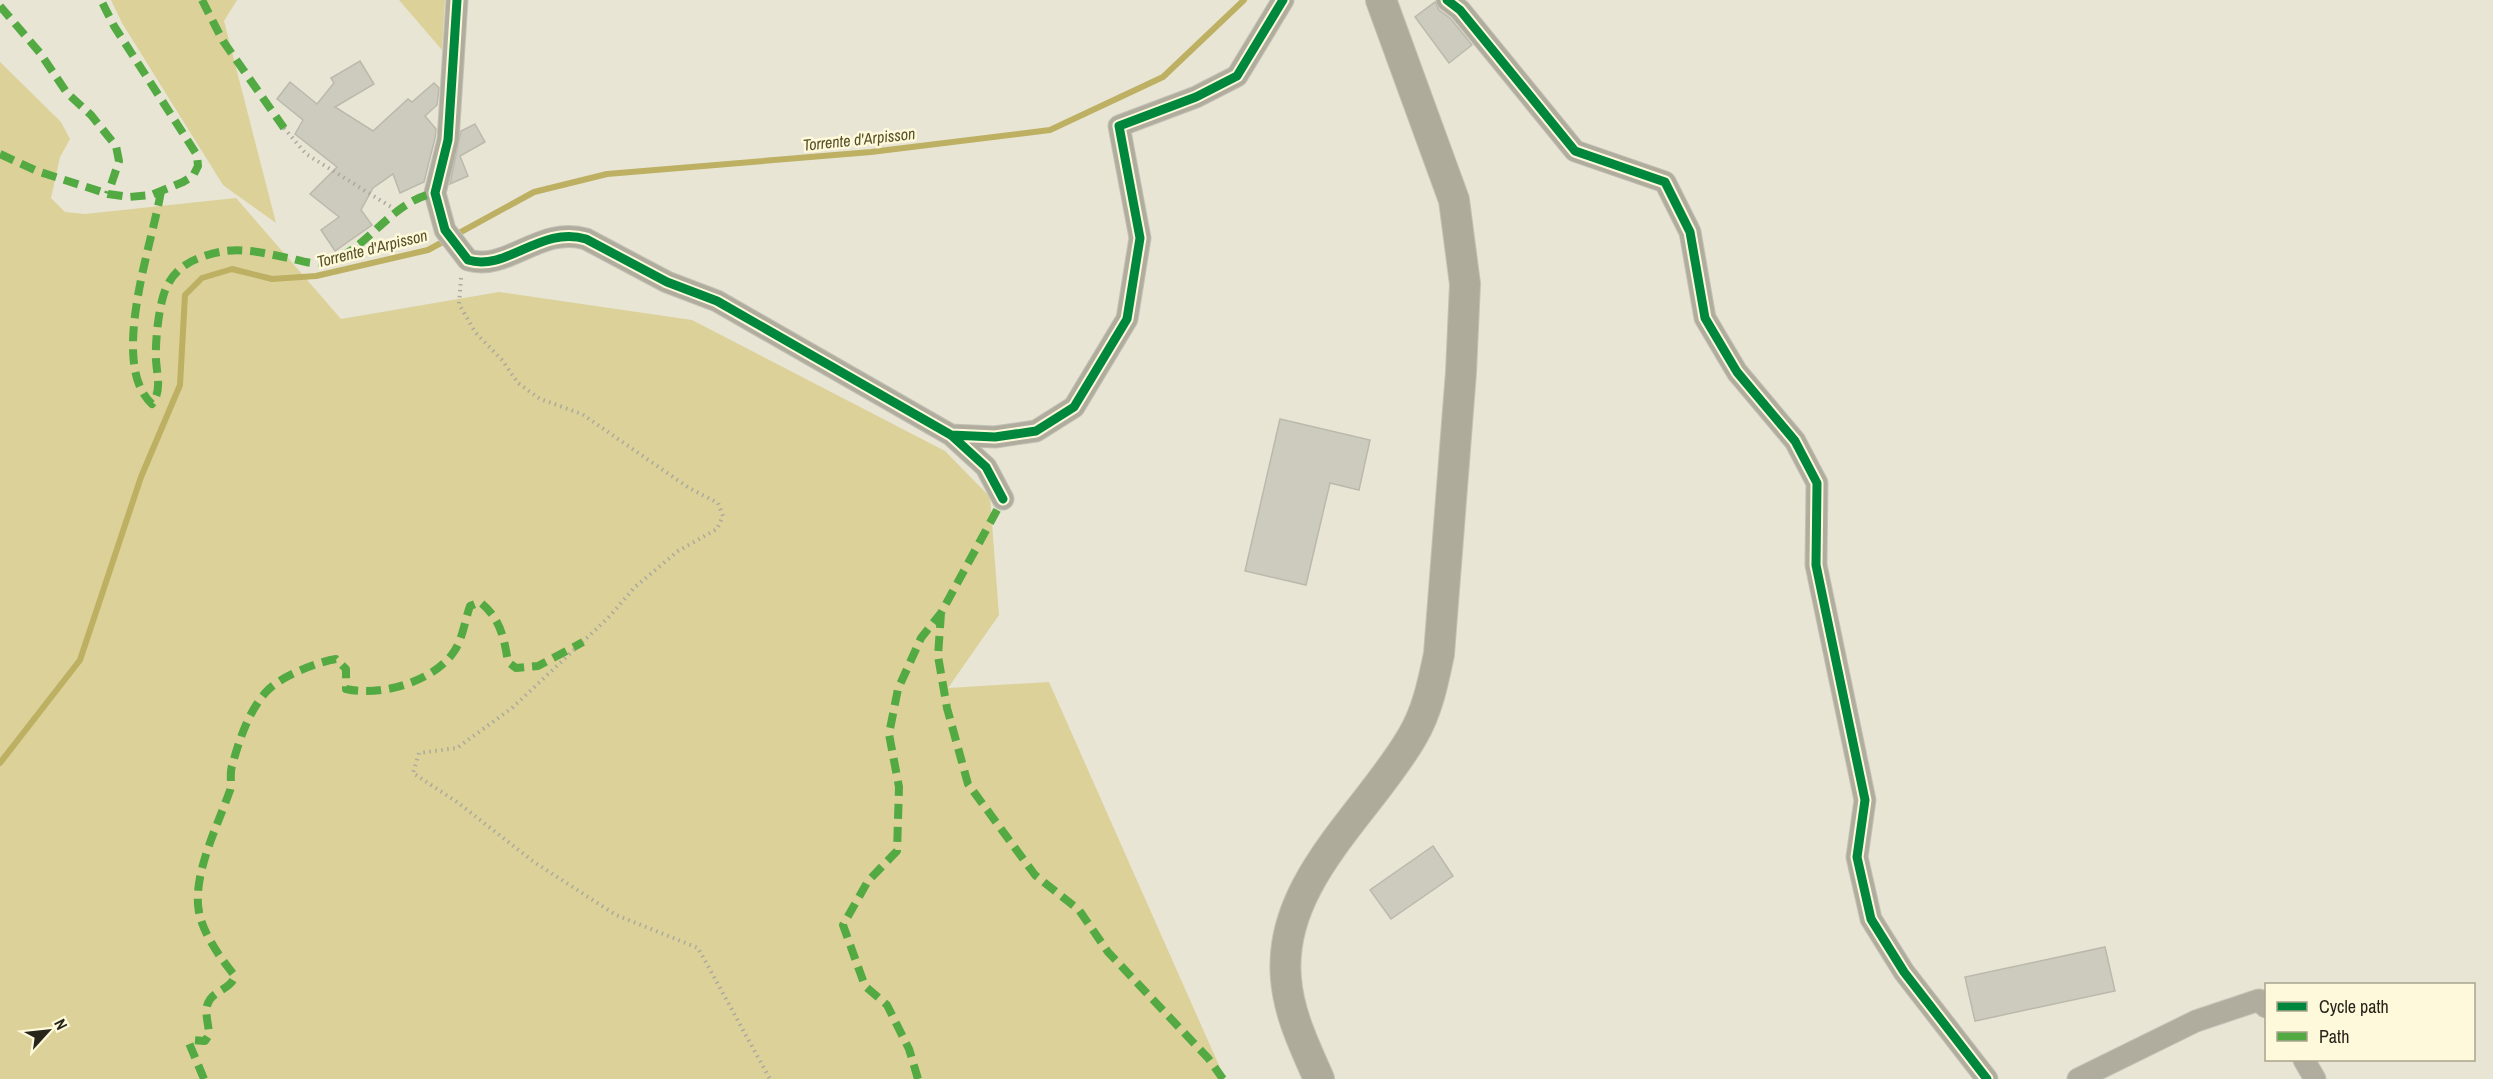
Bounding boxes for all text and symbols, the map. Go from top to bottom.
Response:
water label: Torrente d'Arpisson [802,122,916,156]
water label: Torrente d'Arpisson [314,224,430,272]
legend [2265,983,2475,1061]
text: Cycle path [2319,994,2389,1019]
north arrow [18,1001,78,1061]
text: N [49,1015,73,1033]
text: Path [2319,1024,2349,1049]

